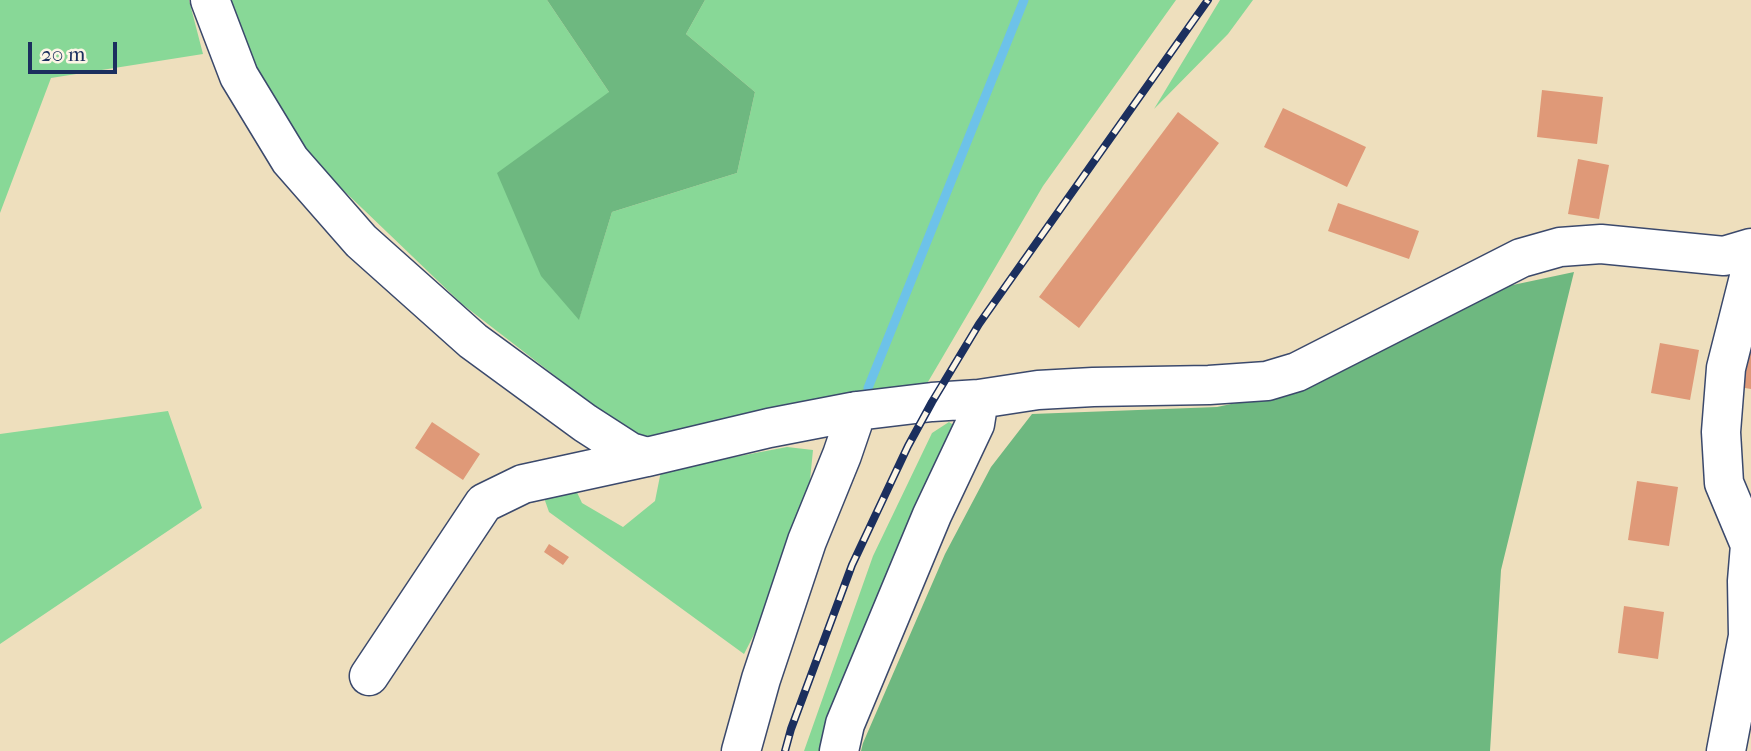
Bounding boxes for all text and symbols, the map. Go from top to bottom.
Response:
scale bar [32,28,121,72]
text: 20 m [41,42,85,66]

